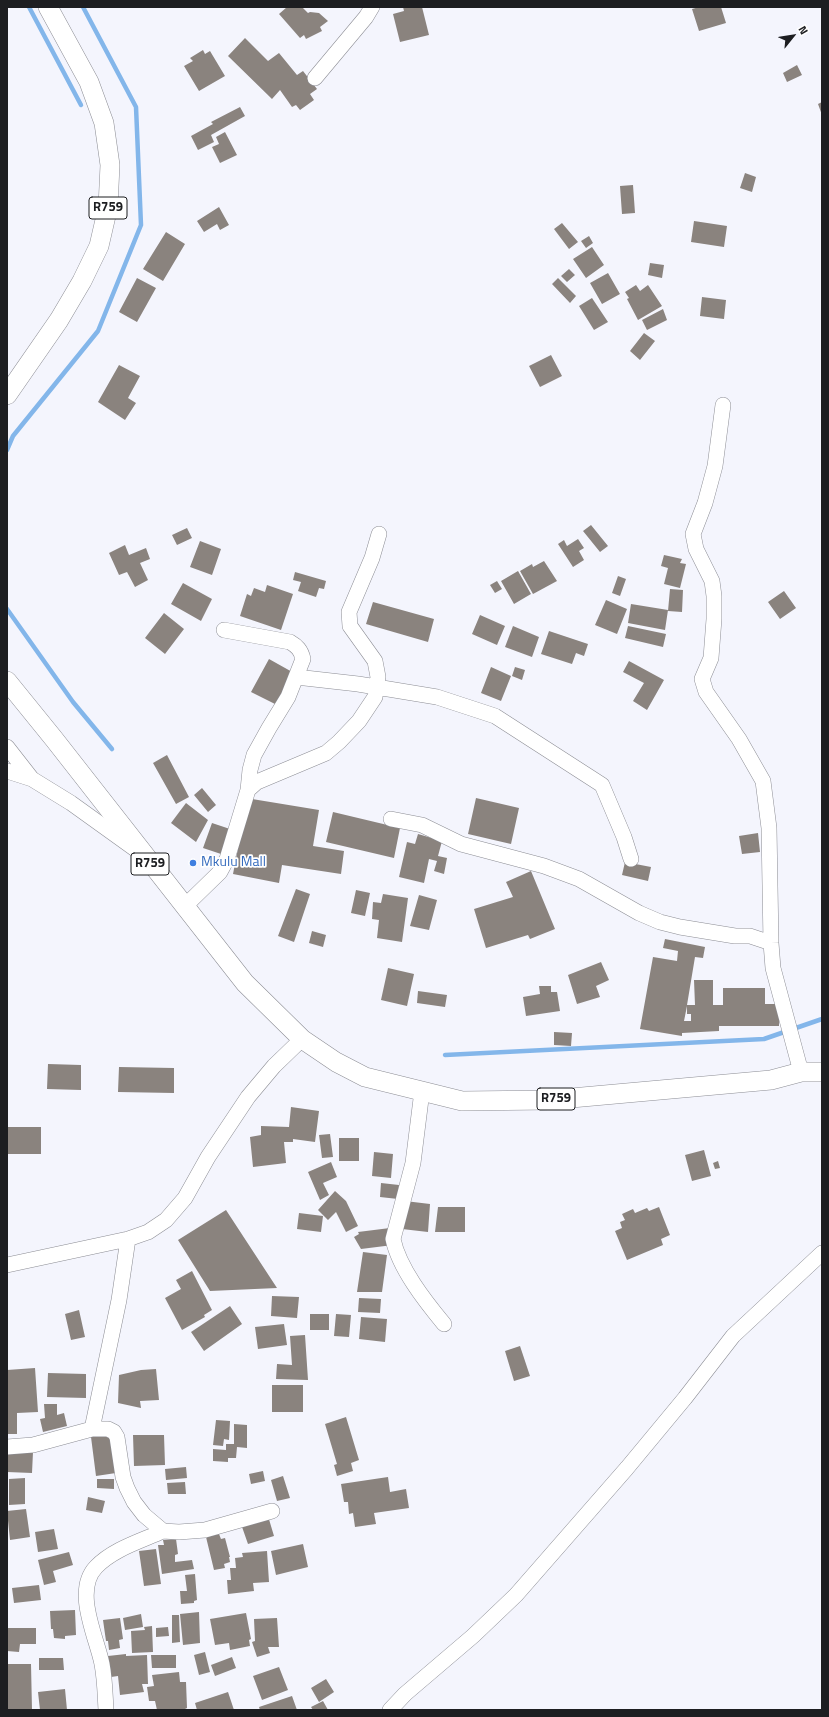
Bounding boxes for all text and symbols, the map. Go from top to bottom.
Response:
north arrow [773,16,813,56]
text: N [795,23,812,37]
road number: R759 [89,197,127,219]
road number: R759 [131,853,169,875]
place label: Mkulu Mall [201,855,266,871]
marker: Mkulu Mall [188,858,198,868]
road number: R759 [537,1088,575,1110]

